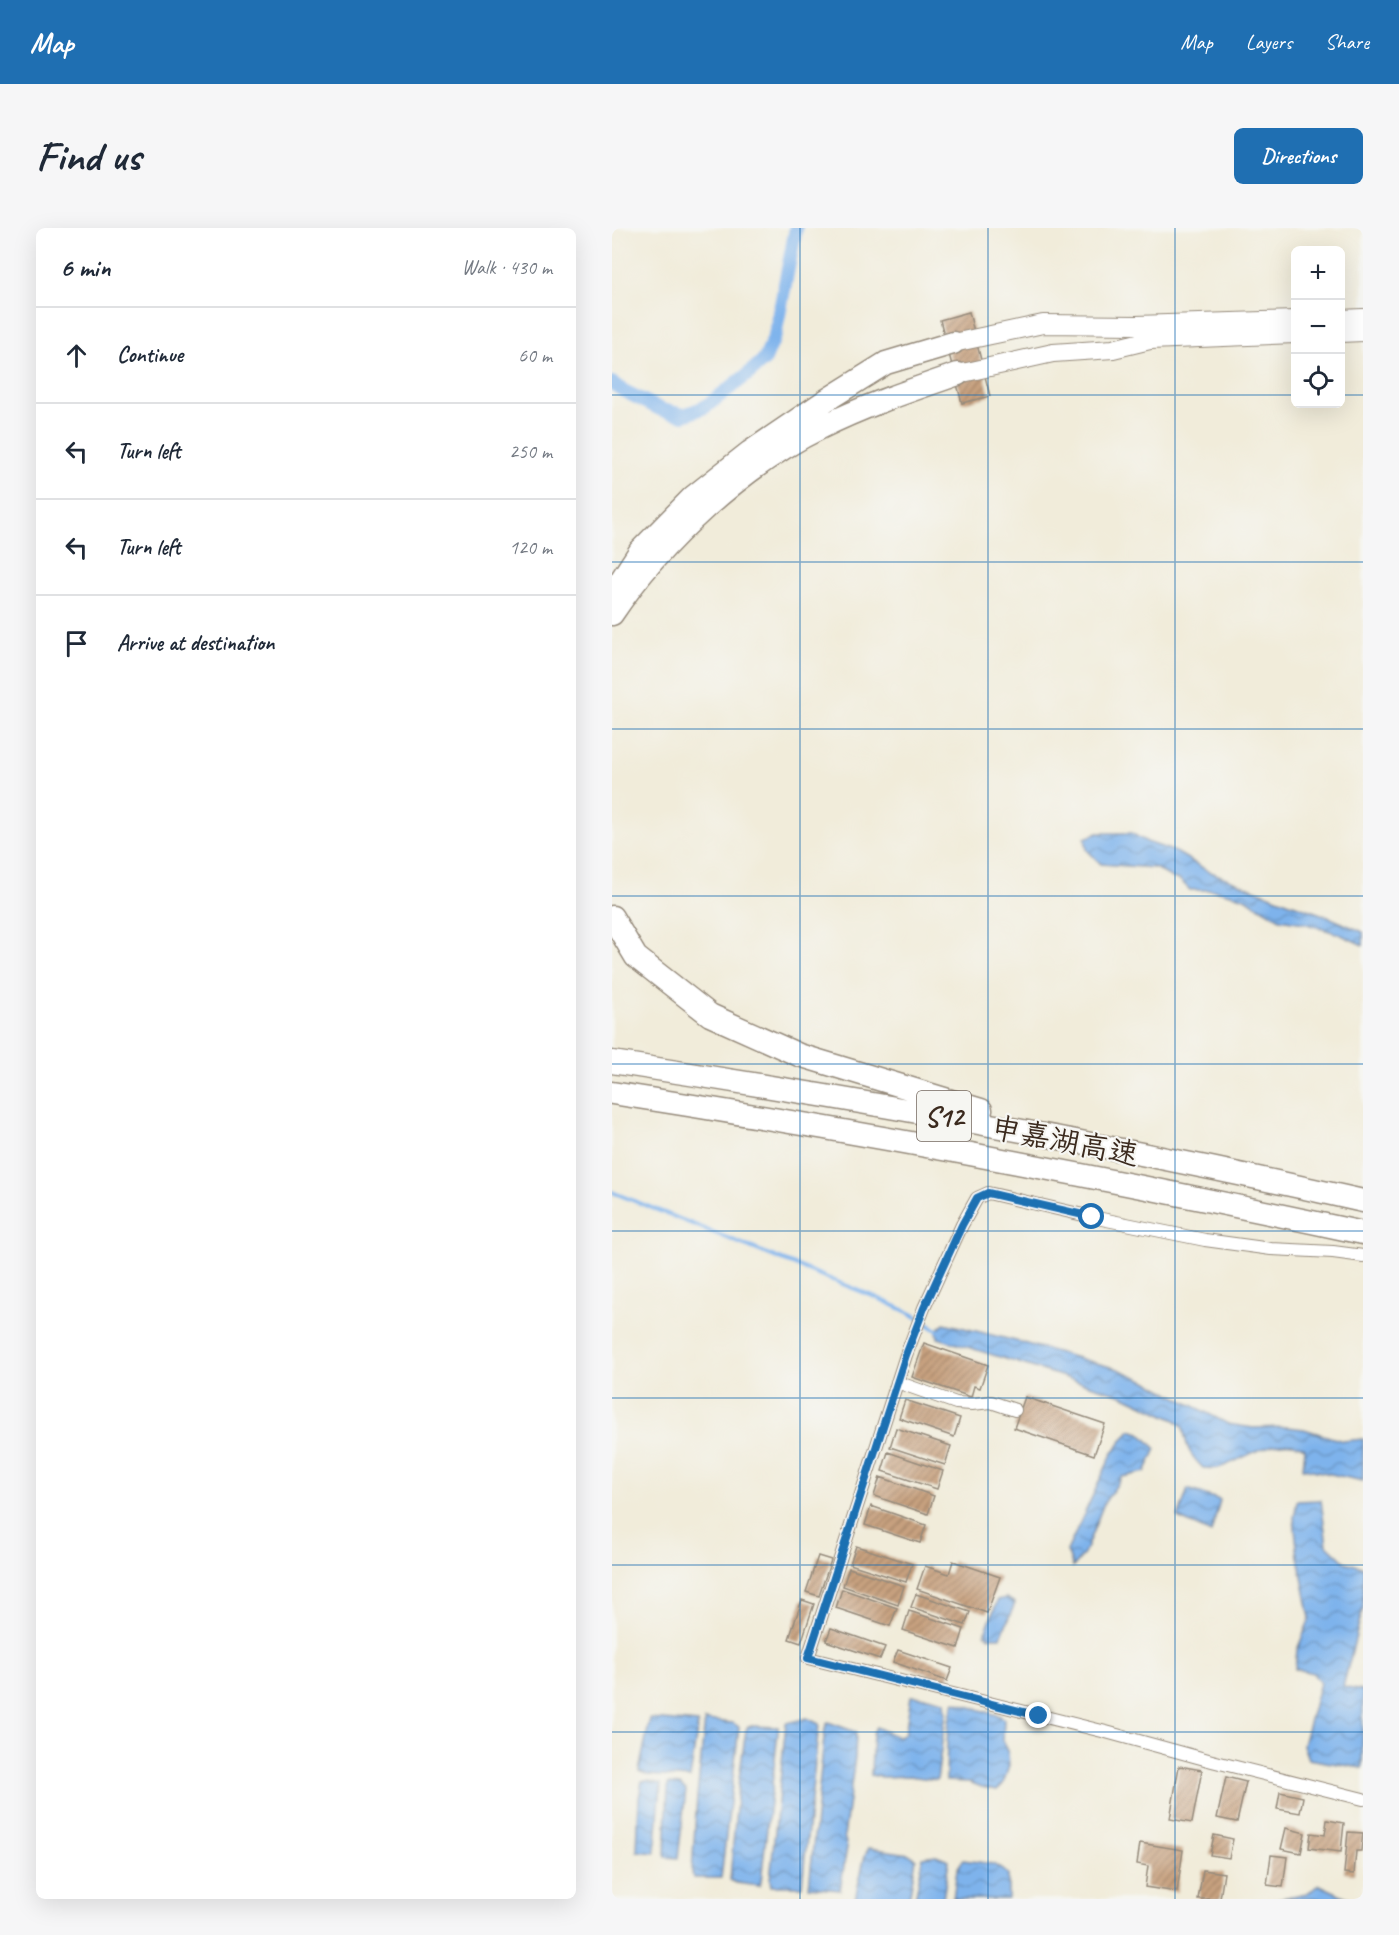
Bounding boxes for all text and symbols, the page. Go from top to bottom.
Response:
text: Map [30,25,73,60]
text: Map [1180,29,1213,55]
text: Layers [1246,29,1292,55]
text: Share [1325,29,1369,55]
button: Directions [1234,128,1363,184]
text: Find us [36,130,141,183]
map controls [1291,246,1345,408]
button: + [1291,246,1345,300]
text: 6 min [60,251,110,284]
text: Walk · 430 m [462,255,552,280]
button: − [1291,300,1345,354]
icon: ahead [60,339,93,372]
text: Continue [117,341,183,369]
text: 60 m [518,343,552,368]
button: locate [1291,354,1345,408]
icon: left [60,435,93,468]
text: Turn left [117,437,181,465]
text: 250 m [509,439,552,464]
icon: left [60,531,93,564]
text: Turn left [117,533,181,561]
text: 120 m [509,535,552,560]
icon: arrive [60,627,93,660]
text: Arrive at destination [117,629,274,657]
road number: S12 [917,1091,971,1141]
street label: 申嘉湖高速 [988,1108,1142,1174]
route start [1078,1203,1104,1229]
route end [1025,1702,1051,1728]

